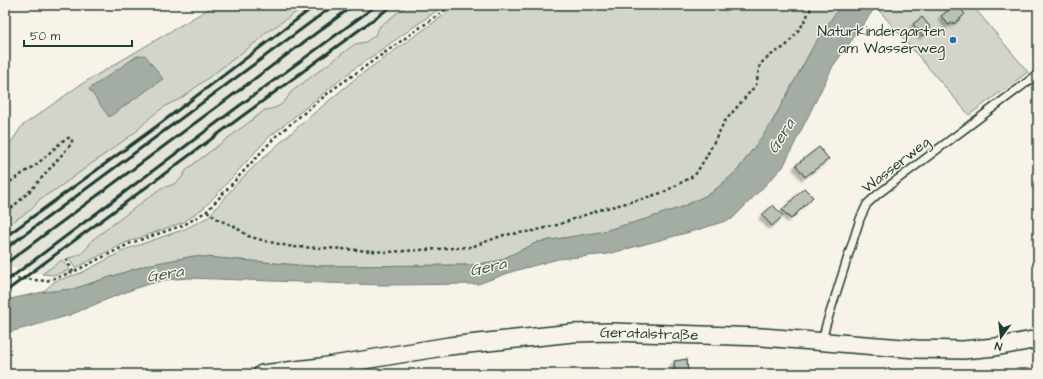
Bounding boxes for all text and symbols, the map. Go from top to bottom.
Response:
place label: Naturkindergarten am Wasserweg [818,21,945,60]
scale bar [24,22,132,48]
text: 50 m [30,28,61,45]
marker: Naturkindergarten am Wasserweg [948,35,958,45]
water label: Gera [762,114,801,157]
street label: Wasserweg [858,132,935,199]
water label: Gera [468,252,509,282]
water label: Gera [145,260,186,288]
north arrow [981,317,1021,357]
street label: Geratalstraße [599,321,699,345]
text: N [993,338,1004,354]

